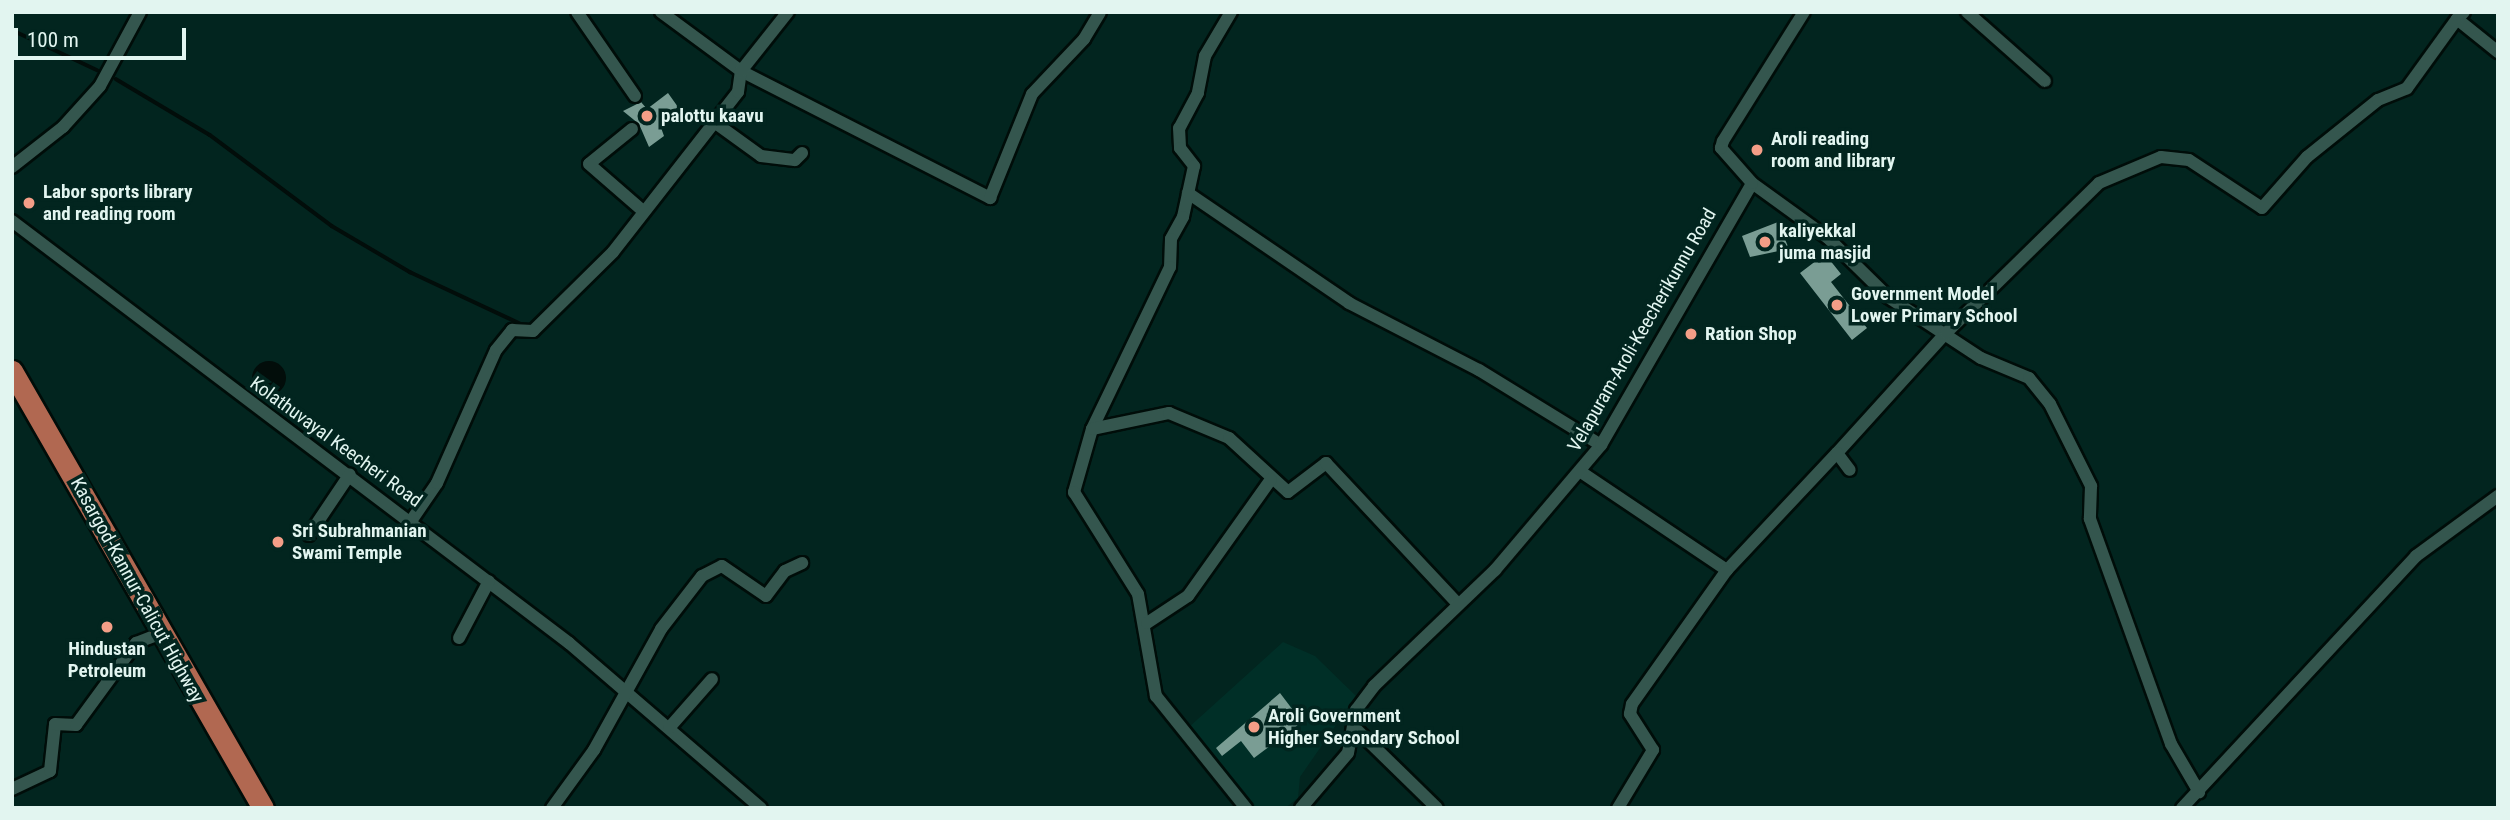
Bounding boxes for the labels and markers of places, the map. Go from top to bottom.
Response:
place label: palottu kaavu [661,105,764,127]
marker: palottu kaavu [639,108,655,124]
place label: Aroli reading room and library [1771,128,1895,172]
marker: Aroli reading room and library [1749,142,1765,158]
place label: Labor sports library and reading room [43,181,193,225]
marker: Labor sports library and reading room [21,195,37,211]
place label: kaliyekkal juma masjid [1779,220,1871,264]
marker: kaliyekkal juma masjid [1757,234,1773,250]
place label: Government Model Lower Primary School [1851,283,2018,327]
marker: Government Model Lower Primary School [1829,297,1845,313]
place label: Ration Shop [1705,323,1797,345]
marker: Ration Shop [1683,326,1699,342]
place label: Sri Subrahmanian Swami Temple [292,520,427,564]
marker: Sri Subrahmanian Swami Temple [270,534,286,550]
marker: Hindustan Petroleum [99,619,115,635]
place label: Hindustan Petroleum [68,638,146,682]
place label: Aroli Government Higher Secondary School [1268,705,1460,749]
marker: Aroli Government Higher Secondary School [1246,719,1262,735]

